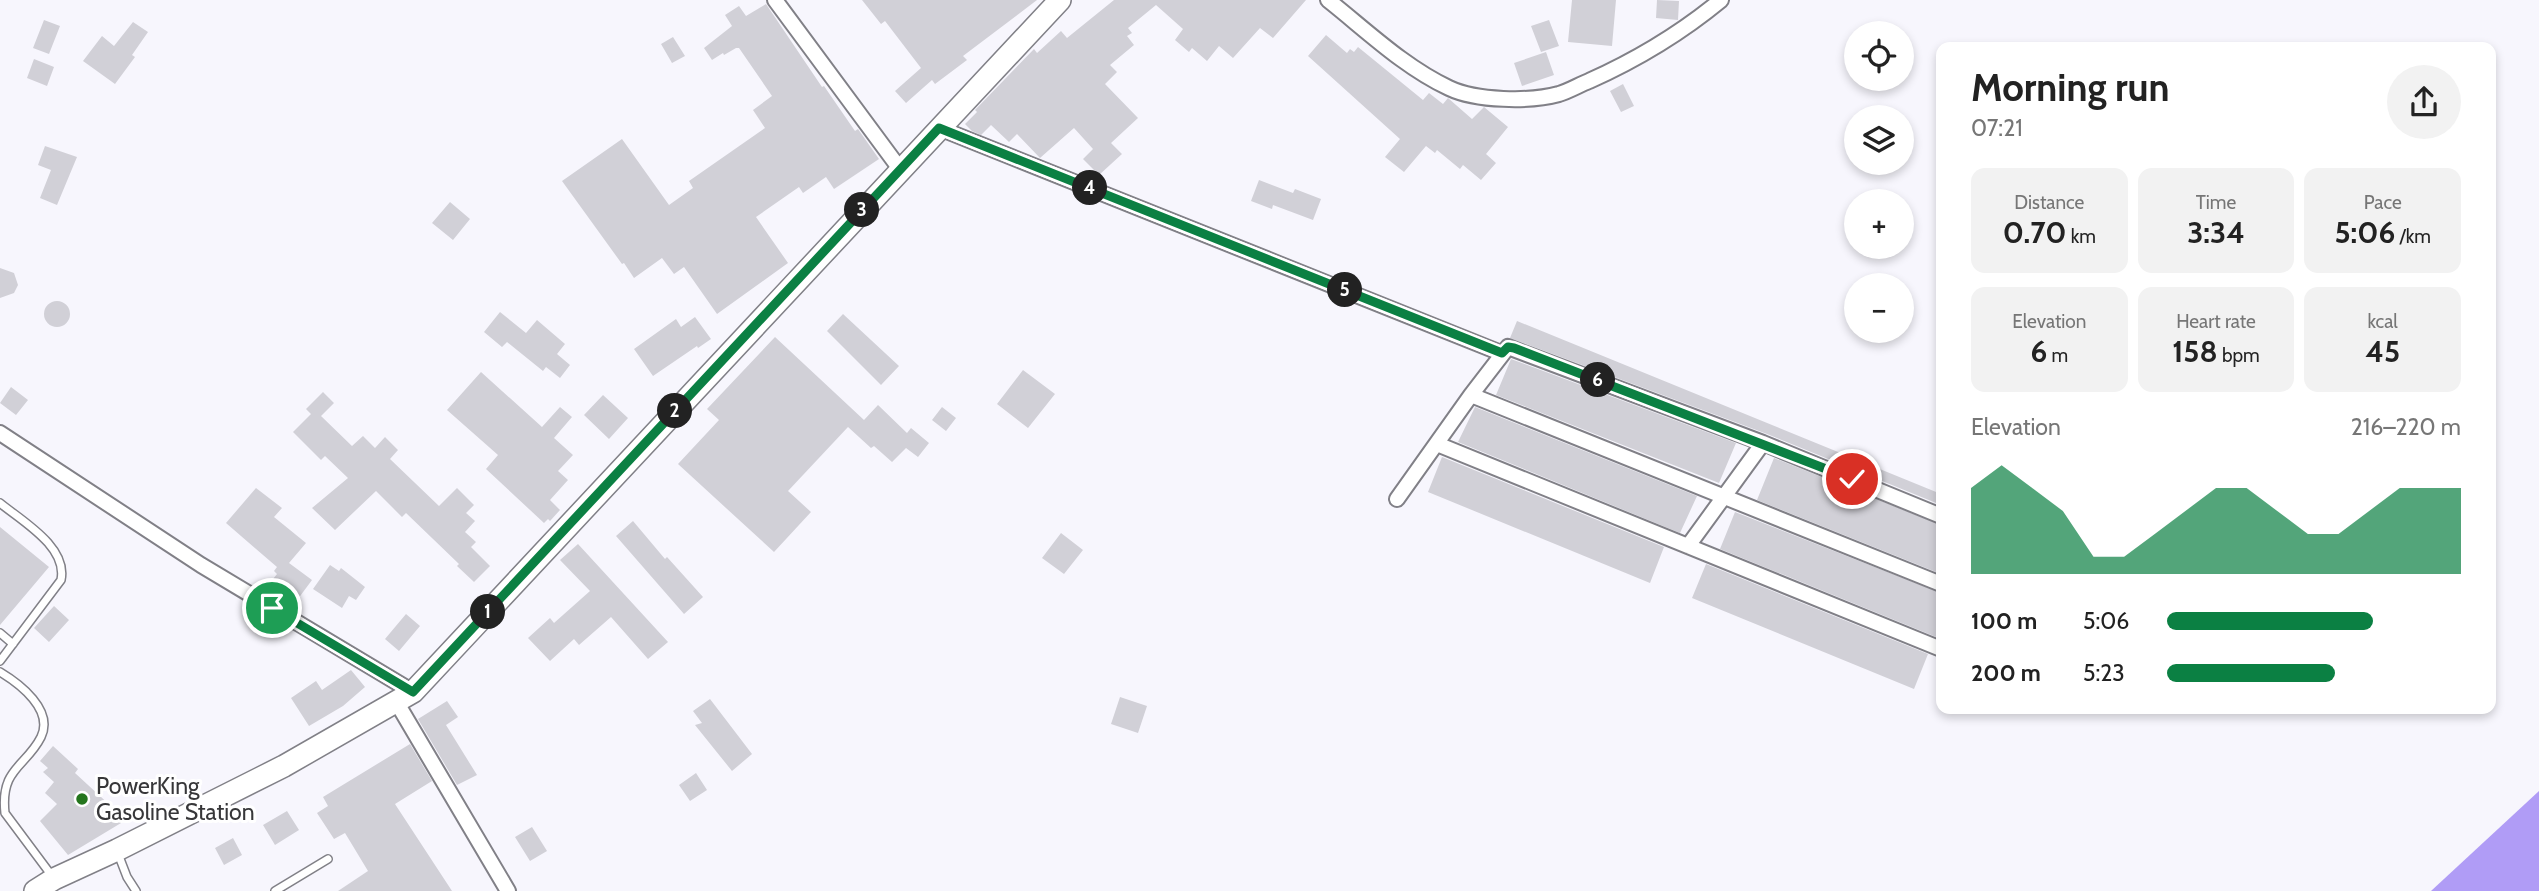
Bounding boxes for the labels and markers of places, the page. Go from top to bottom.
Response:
pin: 4 [1072,170,1108,206]
pin: 3 [844,192,880,228]
pin: 5 [1328,272,1362,308]
pin: 6 [1580,362,1616,398]
pin: 2 [658,394,692,428]
pin [1822,449,1882,509]
pin [242,578,302,638]
pin: 1 [470,594,505,630]
place label: PowerKing Gasoline Station [96,772,255,826]
marker: PowerKing Gasoline Station [74,791,90,807]

